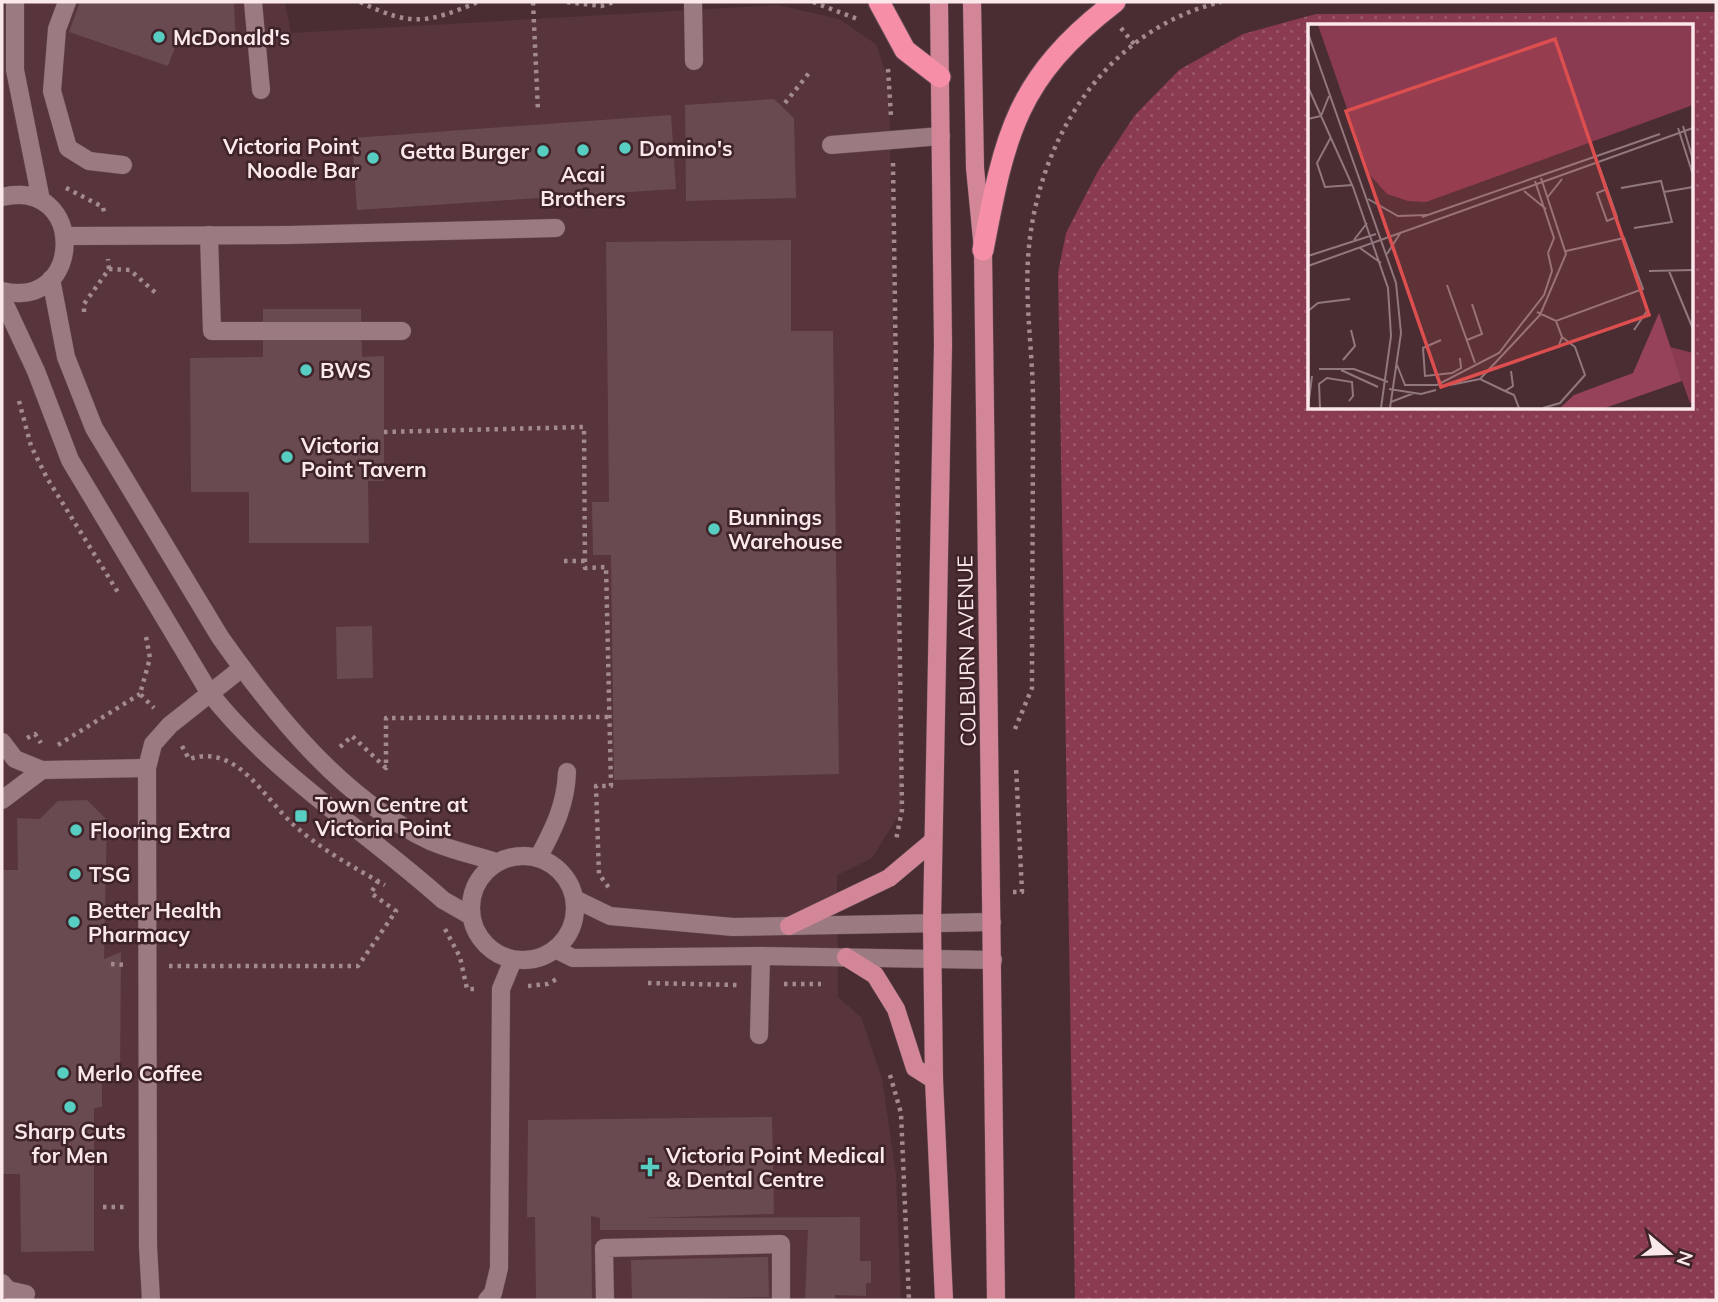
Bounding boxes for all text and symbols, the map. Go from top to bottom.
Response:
place label: McDonald's [173,24,290,50]
inset map [1308,24,1694,410]
marker: McDonald's [151,29,167,45]
place label: Victoria Point Noodle Bar [222,133,360,183]
place label: Domino's [639,135,733,161]
place label: Getta Burger [400,138,530,164]
marker: Domino's [617,140,633,156]
marker: Acai Brothers [575,142,591,158]
marker: Getta Burger [535,143,551,159]
marker: Victoria Point Noodle Bar [365,150,381,166]
place label: Acai Brothers [540,161,626,211]
place label: BWS [320,357,371,383]
marker: BWS [298,362,314,378]
place label: Victoria Point Tavern [300,432,427,482]
marker: Victoria Point Tavern [279,449,295,465]
place label: Bunnings Warehouse [728,504,843,554]
marker: Bunnings Warehouse [706,521,722,537]
street label: COLBURN AVENUE [951,555,981,747]
place label: Town Centre at Victoria Point [314,791,468,841]
marker: Town Centre at Victoria Point [293,808,309,824]
place label: Flooring Extra [90,817,231,843]
marker: Flooring Extra [68,822,84,838]
place label: TSG [89,861,131,887]
marker: TSG [67,866,83,882]
place label: Better Health Pharmacy [88,897,222,947]
marker: Better Health Pharmacy [66,914,82,930]
place label: Merlo Coffee [77,1060,202,1086]
marker: Merlo Coffee [55,1065,71,1081]
marker: Sharp Cuts for Men [62,1099,78,1115]
place label: Sharp Cuts for Men [14,1118,126,1168]
place label: Victoria Point Medical & Dental Centre [665,1142,885,1192]
marker: Victoria Point Medical & Dental Centre [640,1157,660,1177]
north arrow [1634,1218,1704,1288]
text: N [1671,1248,1699,1269]

